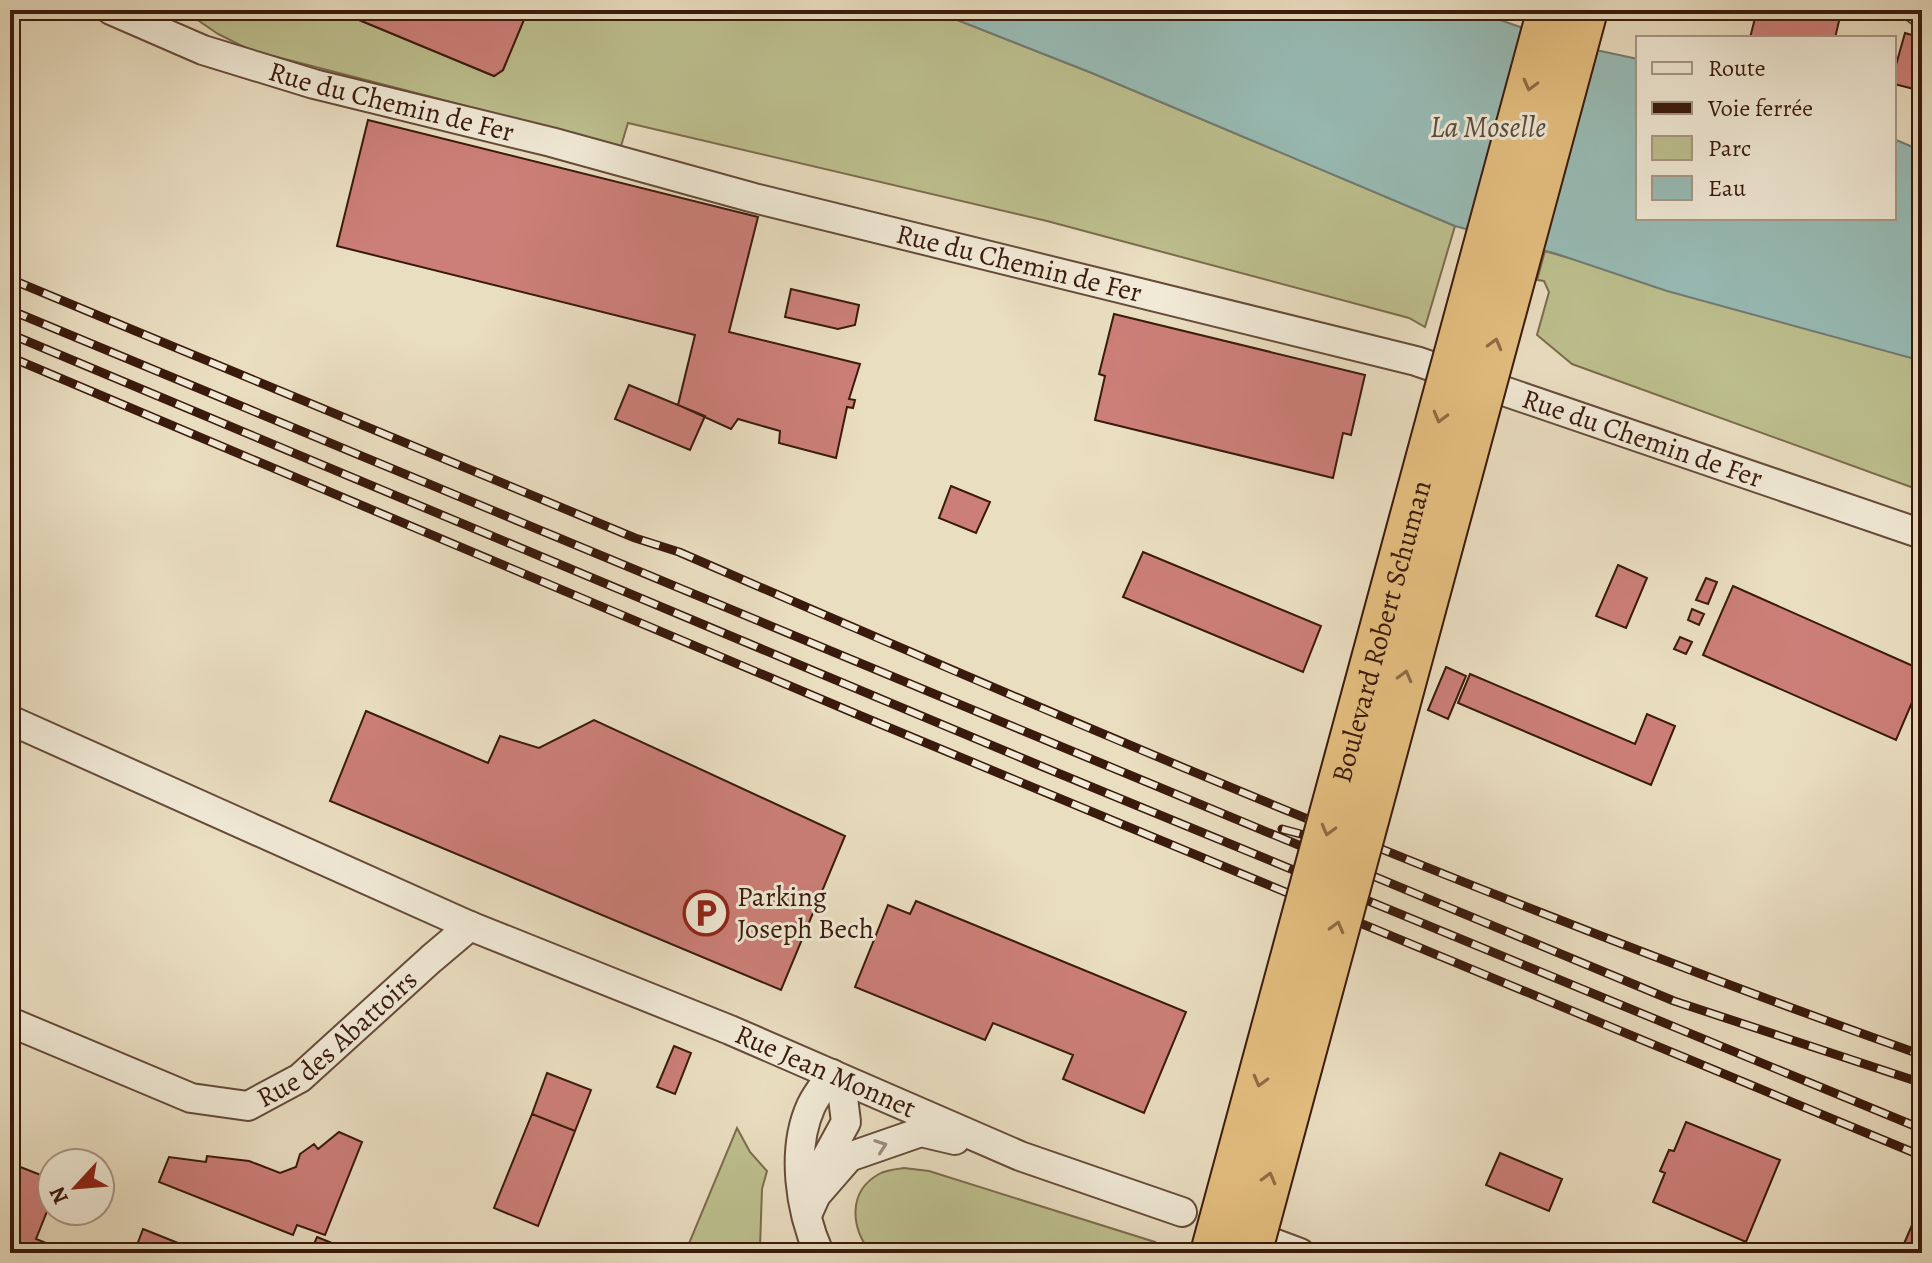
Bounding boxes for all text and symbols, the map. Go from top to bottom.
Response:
legend [1636,36,1896,220]
street label: Rue du Chemin de Fer [264,52,518,151]
text: Route [1708,52,1766,84]
one-way arrow [1522,78,1539,92]
text: Voie ferrée [1707,92,1813,124]
water label: La Moselle [1430,107,1546,147]
text: Parc [1708,132,1751,164]
text: Eau [1708,172,1746,204]
street label: Rue du Chemin de Fer [892,215,1146,312]
one-way arrow [1485,337,1502,351]
street label: Rue du Chemin de Fer [1517,380,1768,497]
one-way arrow [1432,410,1449,424]
street label: Boulevard Robert Schuman [1322,476,1441,787]
one-way arrow [1396,669,1412,683]
one-way arrow [1320,823,1337,837]
place label: Parking Joseph Bech [737,878,874,948]
parking icon: Parking Joseph Bech [682,889,730,937]
one-way arrow [1328,920,1344,934]
street label: Rue des Abattoirs [250,961,426,1117]
street label: Rue Jean Monnet [729,1015,922,1127]
one-way arrow [1252,1074,1269,1088]
one-way arrow [874,1139,888,1155]
north arrow [36,1147,116,1227]
one-way arrow [1260,1171,1276,1185]
text: N [42,1182,76,1209]

